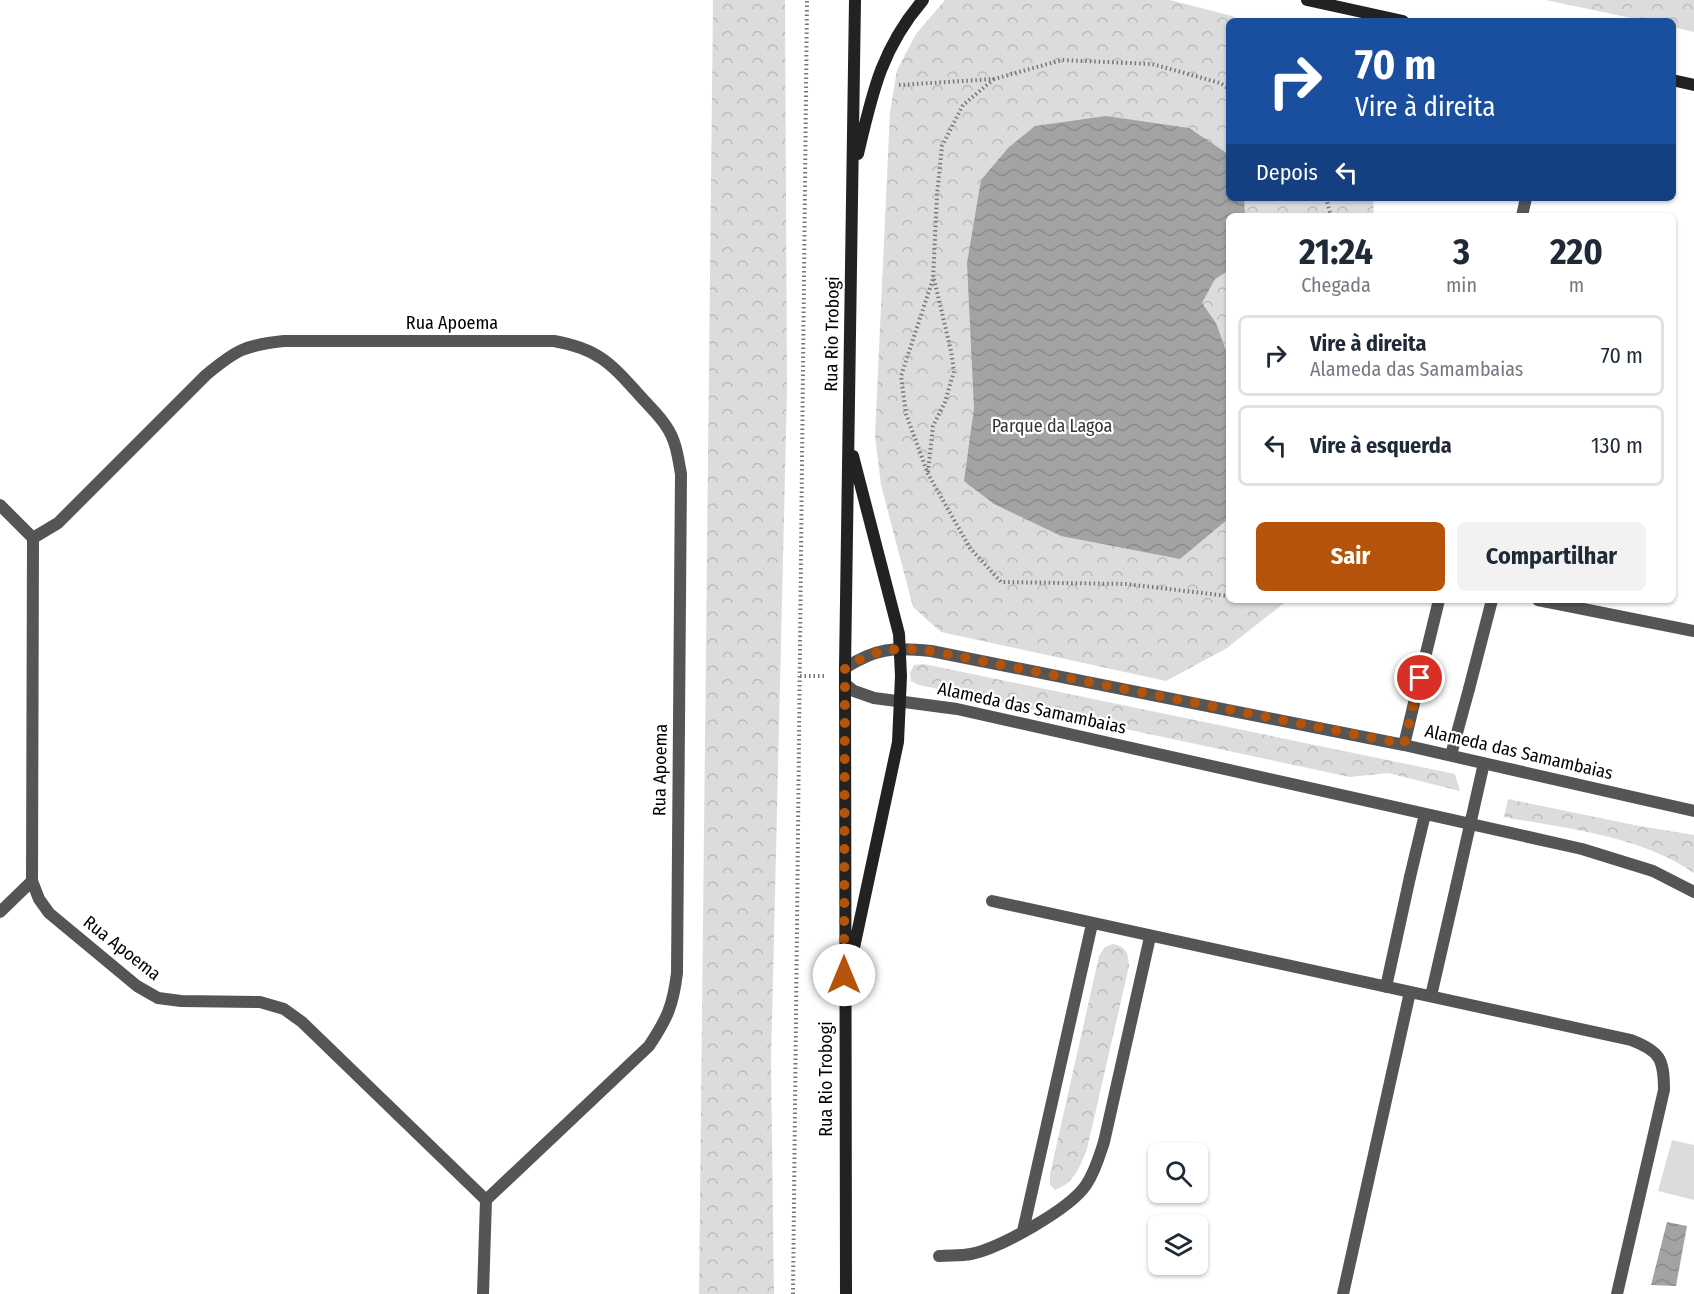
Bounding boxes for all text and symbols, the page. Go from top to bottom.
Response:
text: 70 m [1355,40,1436,90]
icon: right [1256,42,1334,120]
text: Vire à direita [1355,91,1495,123]
icon: left [1330,156,1363,189]
text: Depois [1256,159,1318,186]
text: 21:24 [1299,230,1373,274]
text: 3 [1453,230,1470,274]
text: 220 [1550,230,1603,274]
text: Chegada [1301,273,1371,297]
text: min [1446,273,1477,297]
text: m [1569,273,1584,297]
street label: Rua Rio Trobogi [820,276,844,392]
street label: Rua Apoema [406,312,498,334]
text: Vire à direita [1310,330,1426,357]
icon: right [1259,339,1292,372]
text: 70 m [1601,342,1643,369]
text: Alameda das Samambaias [1310,357,1523,381]
park label: Parque da Lagoa [992,415,1113,437]
icon: left [1259,429,1292,462]
text: Vire à esquerda [1310,432,1452,459]
text: 130 m [1591,432,1643,459]
button: Sair [1256,522,1445,591]
button: Compartilhar [1457,522,1646,591]
pin [1394,652,1445,703]
icon: arrive [1403,661,1436,694]
street label: Alameda das Samambaias [936,677,1129,739]
street label: Alameda das Samambaias [1423,720,1615,784]
street label: Rua Apoema [648,723,672,816]
street label: Rua Apoema [79,911,165,985]
position arrow [812,943,876,1007]
street label: Rua Rio Trobogi [815,1021,837,1137]
map controls [1148,1143,1208,1275]
button: search [1148,1143,1208,1203]
button: layers [1148,1215,1208,1275]

